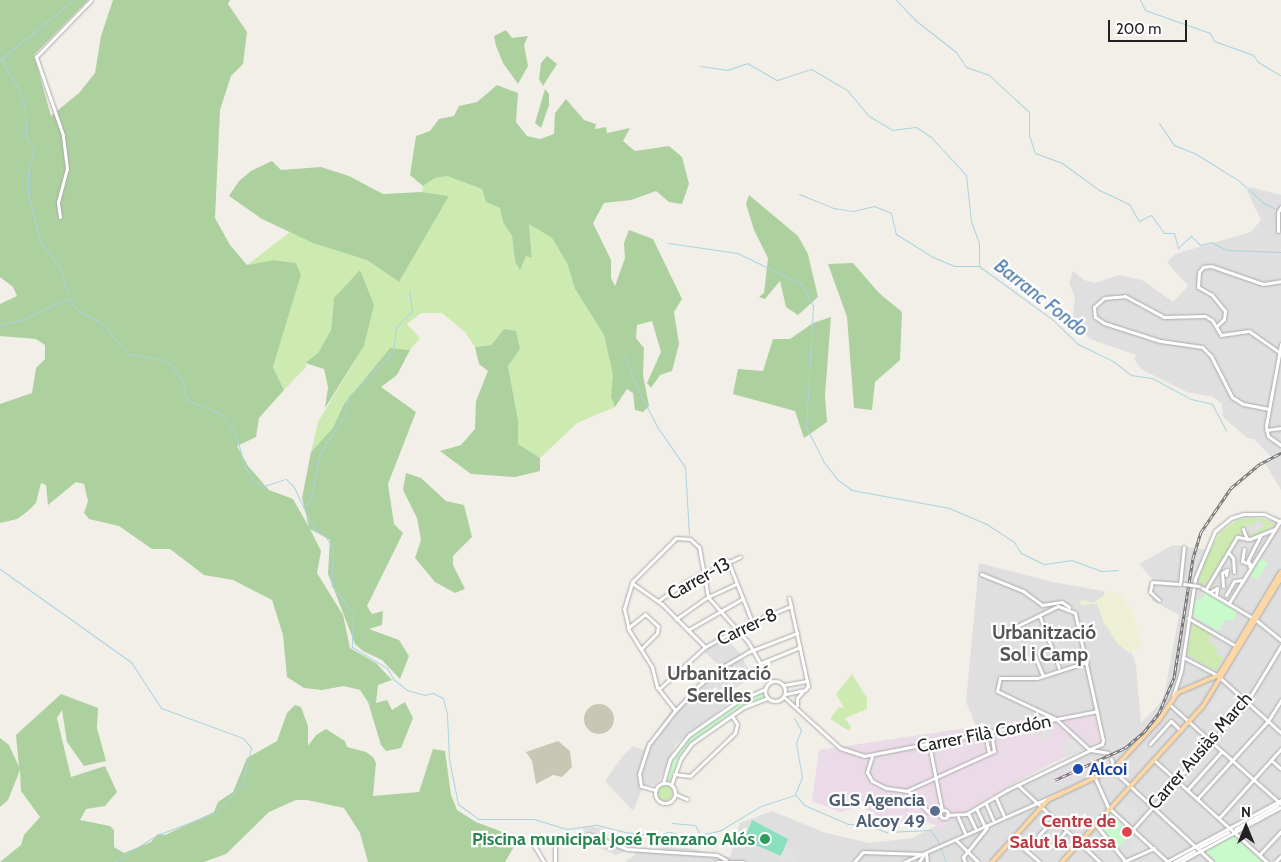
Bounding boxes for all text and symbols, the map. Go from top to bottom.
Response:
scale bar [1111,10,1190,42]
text: 200 m [1116,20,1161,38]
water label: Barranc Fondo [990,254,1092,342]
street label: Carrer-13 [664,553,734,605]
street label: Carrer-8 [713,604,781,650]
district label: Urbanització Sol i Camp [992,622,1096,666]
district label: Urbanització Serelles [667,663,771,707]
street label: Carrer Ausiàs March [1143,688,1257,814]
street label: Carrer Filà Cordón [915,710,1053,758]
place label: Alcoi [1089,758,1127,780]
marker: Alcoi [1071,762,1085,776]
place label: GLS Agencia Alcoy 49 [829,790,925,832]
north arrow [1221,802,1271,852]
text: N [1241,803,1251,821]
marker: GLS Agencia Alcoy 49 [929,805,941,817]
place label: Centre de Salut la Bassa [1010,811,1116,854]
marker: Centre de Salut la Bassa [1120,825,1134,839]
place label: Piscina municipal José Trenzano Alós [472,828,755,850]
marker: Piscina municipal José Trenzano Alós [759,833,771,845]

